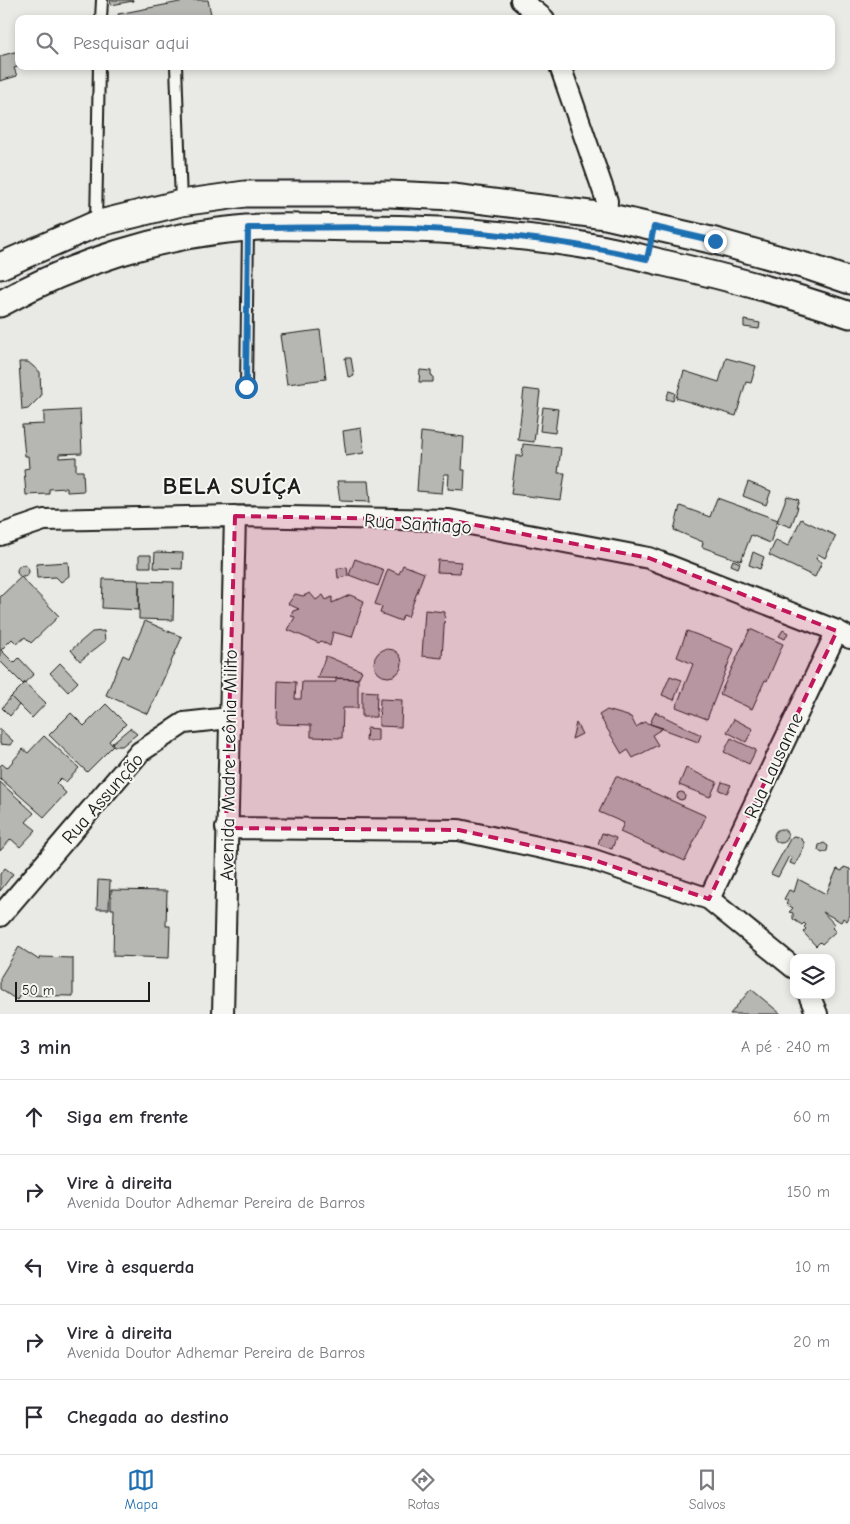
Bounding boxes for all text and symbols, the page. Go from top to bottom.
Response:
search box [15,15,835,70]
icon: search [33,29,61,57]
text: Pesquisar aqui [73,32,189,54]
route end [704,230,727,253]
route start [235,376,258,399]
district label: BELA SUÍÇA [163,472,301,500]
street label: Rua Santiago [363,509,472,539]
street label: Avenida Madre Leônia Milito [216,649,242,881]
street label: Rua Lausanne [740,709,808,822]
street label: Rua Assunção [57,749,148,849]
map controls [790,954,835,999]
button: layers [790,954,835,999]
scale bar [15,979,150,1002]
text: 50 m [22,982,54,999]
text: 3 min [20,1035,71,1059]
text: A pé · 240 m [741,1038,830,1056]
icon: ahead [20,1103,48,1131]
text: Siga em frente [67,1106,188,1128]
text: 60 m [793,1108,830,1126]
text: Vire à direita [67,1172,172,1194]
icon: right [20,1178,48,1206]
text: 150 m [787,1183,830,1201]
text: Avenida Doutor Adhemar Pereira de Barros [67,1194,365,1212]
icon: left [20,1253,48,1281]
text: Vire à esquerda [67,1256,194,1278]
text: 10 m [795,1258,830,1276]
text: Vire à direita [67,1322,172,1344]
icon: right [20,1328,48,1356]
text: 20 m [793,1333,830,1351]
text: Avenida Doutor Adhemar Pereira de Barros [67,1344,365,1362]
icon: arrive [20,1403,48,1431]
text: Chegada ao destino [67,1406,229,1428]
tab: Mapa [125,1466,158,1513]
tab: Rotas [407,1466,439,1513]
tab: Salvos [689,1466,725,1513]

